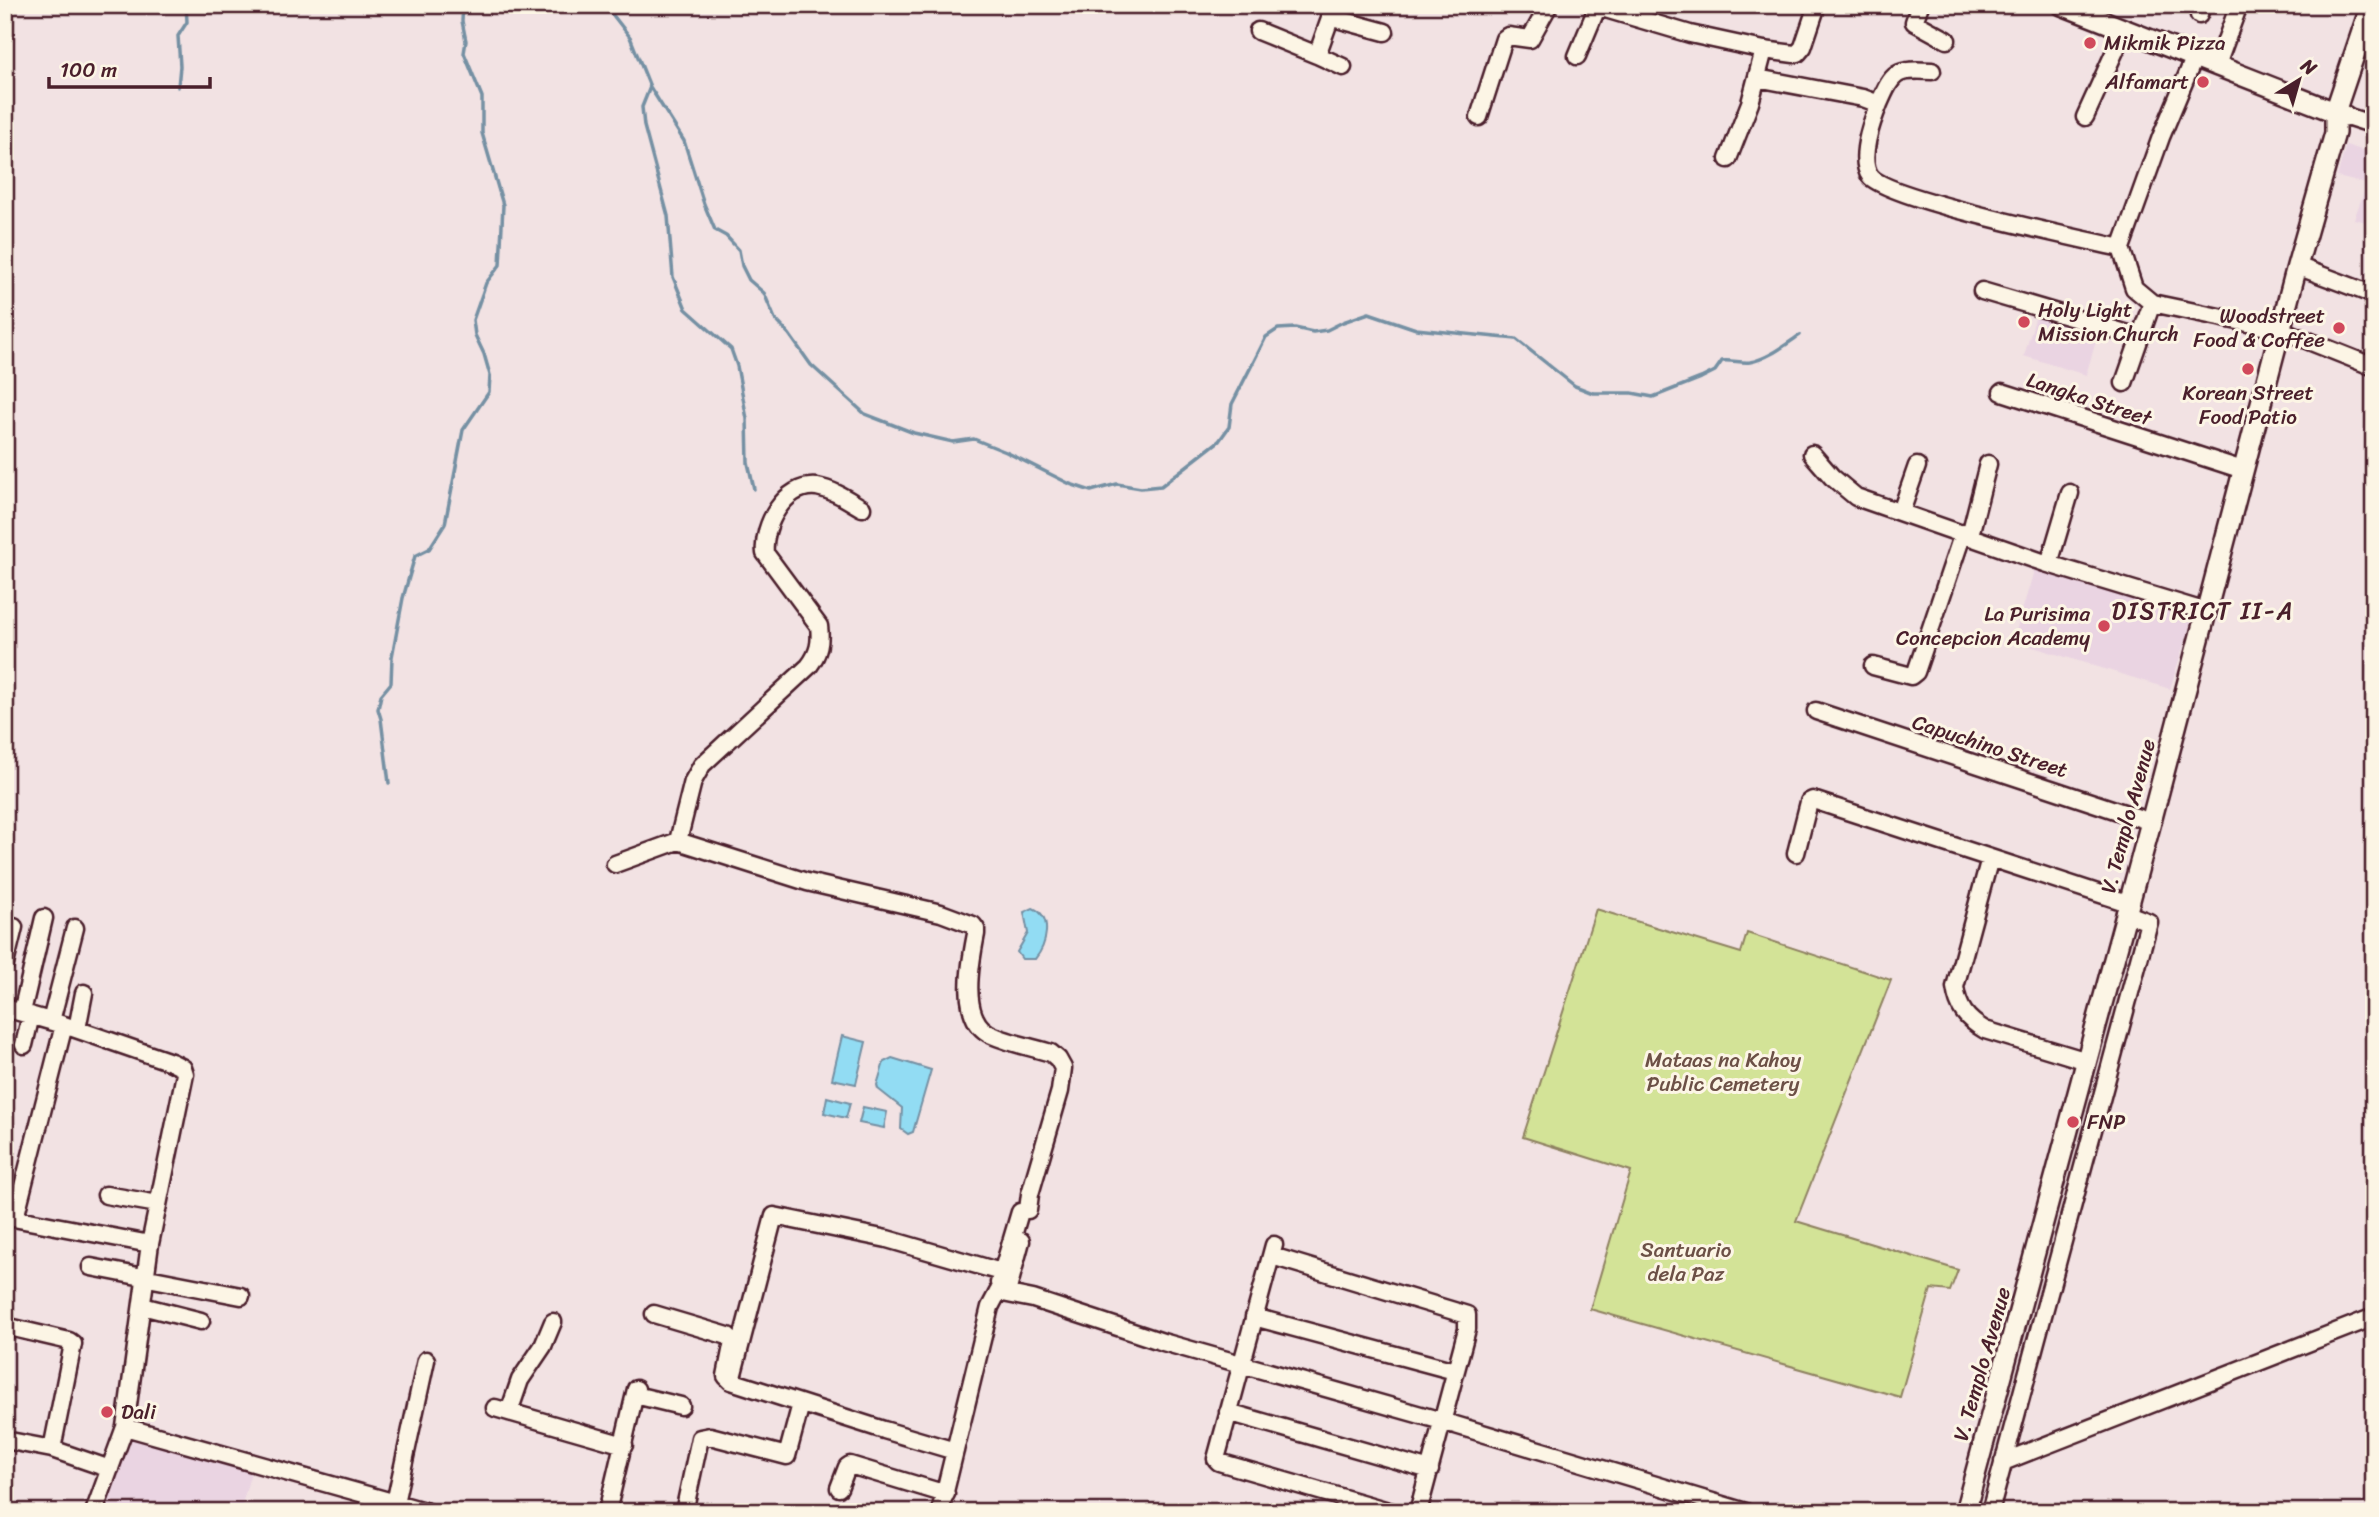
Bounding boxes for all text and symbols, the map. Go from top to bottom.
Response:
place label: Mikmik Pizza [2104,24,2226,62]
marker: Mikmik Pizza [2082,35,2098,51]
scale bar [49,46,210,90]
north arrow [2264,46,2334,116]
text: N [2293,49,2325,84]
text: 100 m [60,51,117,89]
place label: Alfamart [2104,63,2189,101]
marker: Alfamart [2195,74,2211,90]
place label: Holy Light Mission Church [2038,291,2179,353]
place label: Woodstreet Food & Coffee [2193,297,2325,359]
marker: Holy Light Mission Church [2016,314,2032,330]
marker: Woodstreet Food & Coffee [2331,320,2347,336]
street label: Langka Street [2021,361,2158,438]
marker: Korean Street Food Patio [2240,361,2256,377]
place label: Korean Street Food Patio [2182,374,2314,436]
district label: DISTRICT II-A [2112,590,2294,632]
place label: La Purisima Concepcion Academy [1896,595,2090,657]
marker: La Purisima Concepcion Academy [2096,618,2112,634]
street label: Capuchino Street [1907,703,2073,789]
street label: V. Templo Avenue [2089,734,2167,898]
park label: Mataas na Kahoy Public Cemetery [1645,1041,1801,1103]
place label: FNP [2087,1103,2125,1141]
marker: FNP [2065,1114,2081,1130]
park label: Santuario dela Paz [1640,1231,1732,1293]
street label: V. Templo Avenue [1942,1282,2022,1445]
place label: Dali [121,1393,157,1431]
marker: Dali [99,1404,115,1420]

